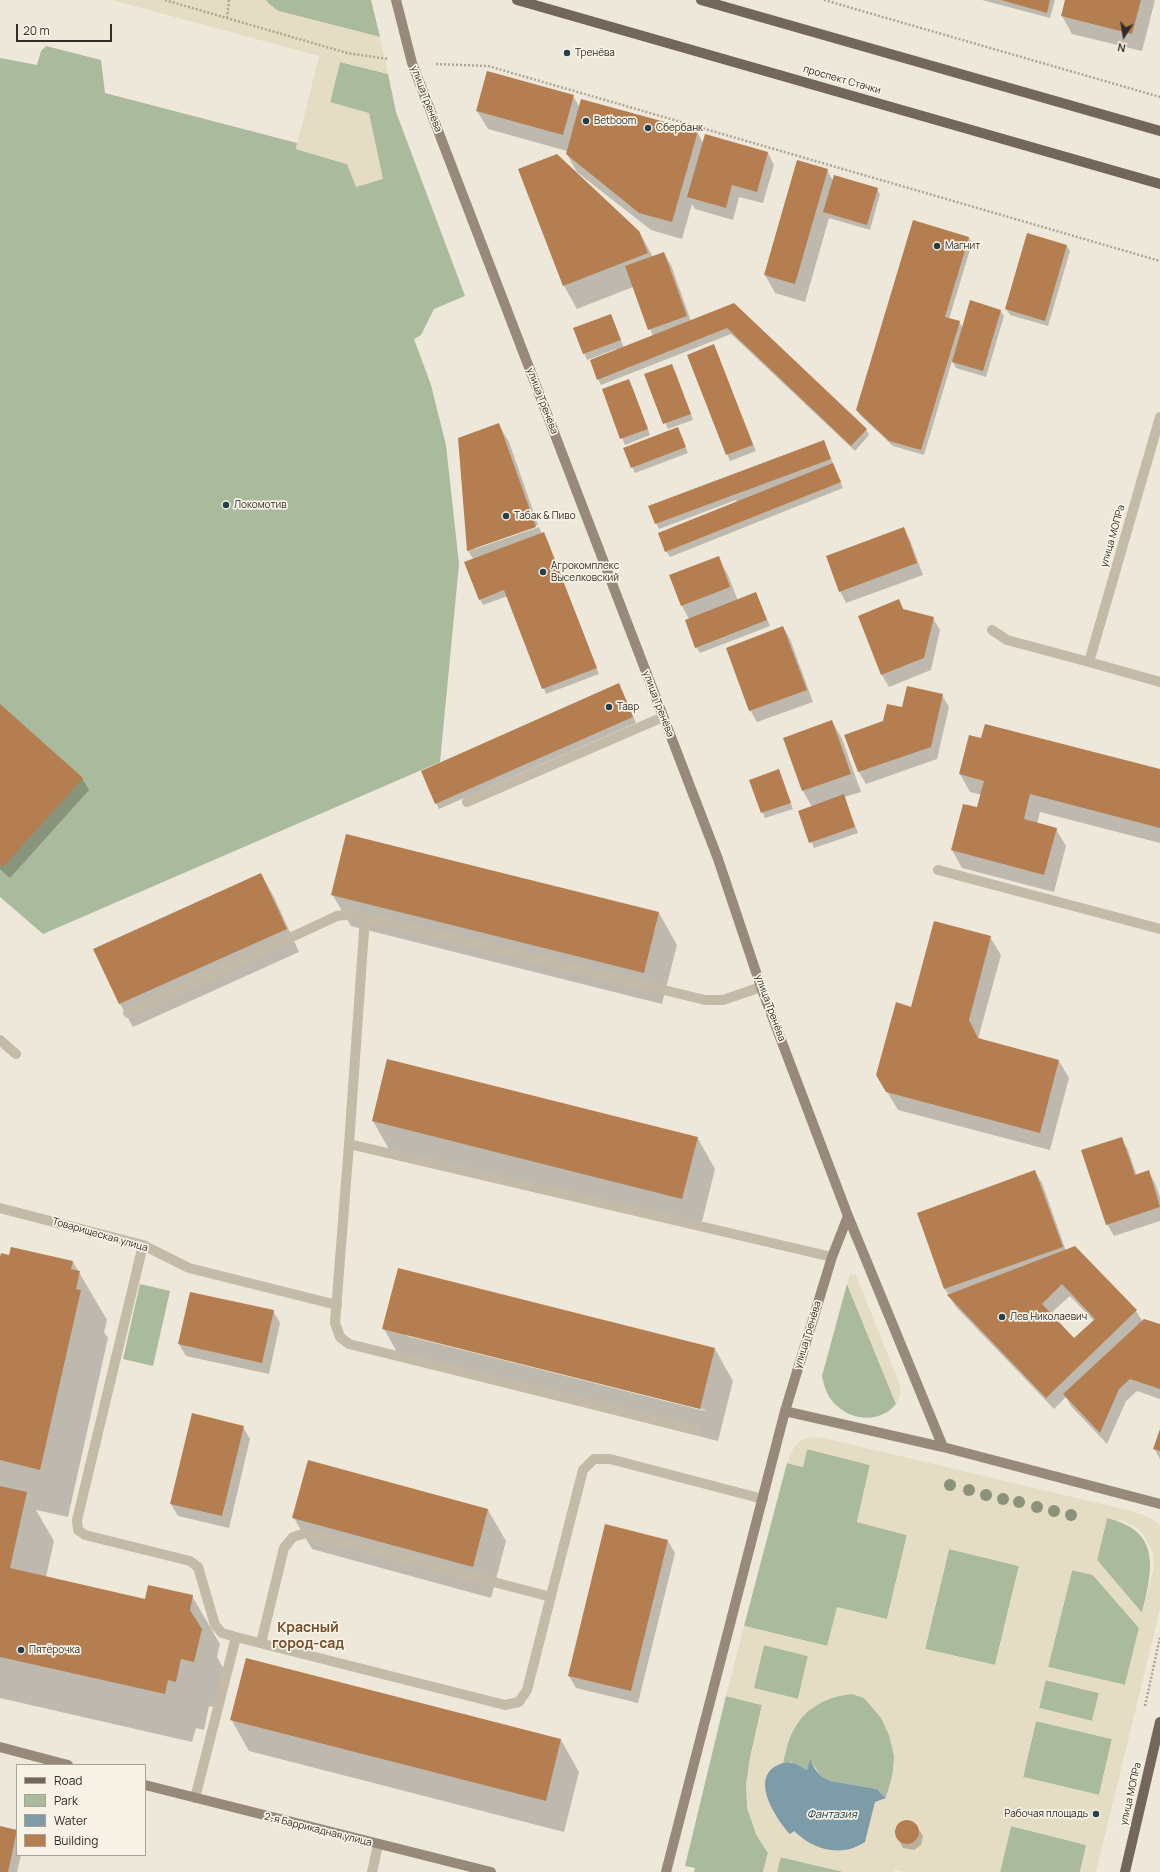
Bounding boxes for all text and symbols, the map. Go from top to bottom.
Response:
scale bar [18,16,114,42]
north arrow [1104,16,1144,56]
text: 20 m [23,22,50,39]
text: N [1116,40,1127,56]
place label: Тренёва [575,47,615,59]
marker: Тренёва [562,48,572,58]
street label: проспект Стачки [802,63,882,97]
street label: улица Тренёва [408,64,444,134]
place label: Betboom [594,115,636,127]
marker: Betboom [581,116,591,126]
place label: Сбербанк [656,122,703,134]
marker: Сбербанк [643,123,653,133]
place label: Магнит [945,240,980,252]
marker: Магнит [932,241,942,251]
street label: улица Тренёва [524,366,560,436]
place label: Локомотив [234,499,286,511]
marker: Локомотив [221,500,231,510]
street label: улица МОПРа [1098,503,1128,569]
place label: Табак & Пиво [514,510,576,522]
marker: Табак & Пиво [501,511,511,521]
place label: Агрокомплекс Выселковский [551,560,619,584]
marker: Агрокомплекс Выселковский [538,567,548,577]
street label: улица Тренёва [640,669,676,739]
place label: Тавр [617,701,639,713]
marker: Тавр [604,702,614,712]
street label: улица Тренёва [752,973,788,1043]
street label: Товарищеская улица [51,1216,149,1254]
street label: улица Тренёва [792,1300,824,1370]
place label: Лев Николаевич [1010,1311,1087,1323]
marker: Лев Николаевич [997,1312,1007,1322]
district label: Красный город-сад [272,1620,344,1652]
place label: Пятёрочка [29,1644,80,1656]
marker: Пятёрочка [16,1645,26,1655]
street label: улица МОПРа [1118,1761,1144,1827]
legend [16,1764,146,1856]
text: Road [54,1772,82,1789]
text: Park [54,1792,78,1809]
water label: Фантазия [807,1808,857,1822]
place label: Рабочая площадь [1004,1808,1088,1820]
marker: Рабочая площадь [1091,1809,1101,1819]
street label: 2-я Баррикадная улица [263,1811,373,1849]
text: Water [54,1812,87,1829]
text: Building [54,1832,98,1849]

